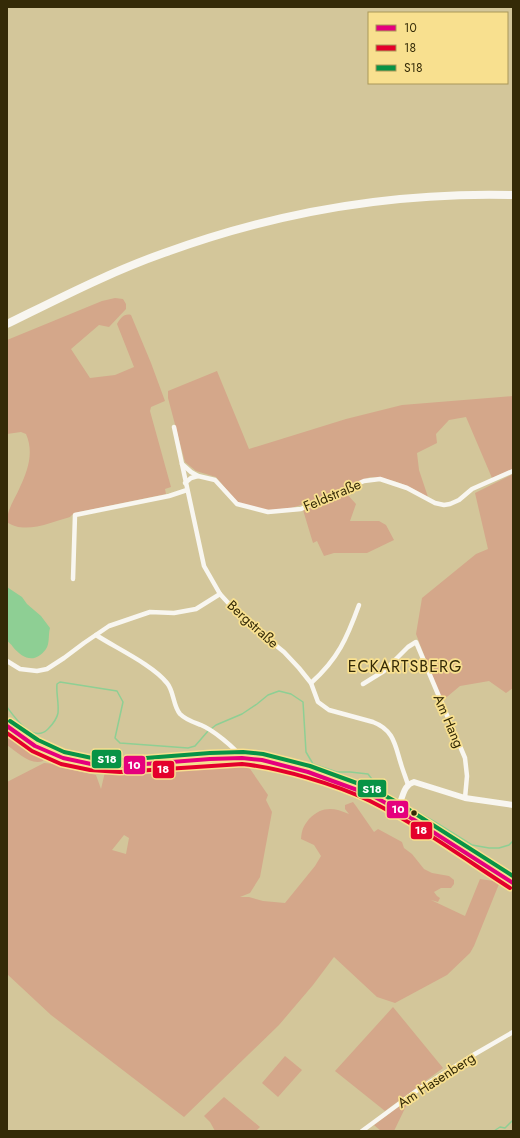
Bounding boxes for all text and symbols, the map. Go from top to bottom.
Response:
legend [368,12,508,84]
text: 10 [404,19,417,37]
text: 18 [404,39,416,57]
text: S18 [404,59,423,77]
street label: Feldstraße [300,474,364,516]
street label: Bergstraße [223,595,283,653]
district label: ECKARTSBERG [348,655,462,678]
street label: Am Hang [429,691,469,751]
line badge: S18 [91,749,122,769]
text: S18 [97,751,117,767]
line badge: 10 [123,755,146,775]
text: 10 [128,757,140,773]
line badge: 18 [152,760,175,779]
text: 18 [157,761,169,777]
line badge: S18 [357,779,387,798]
text: S18 [362,781,382,797]
line badge: 10 [386,800,409,819]
text: 10 [392,801,404,817]
unlabelled marker [409,808,419,818]
line badge: 18 [410,821,433,840]
text: 18 [415,822,427,838]
street label: Am Hasenberg [393,1047,479,1113]

